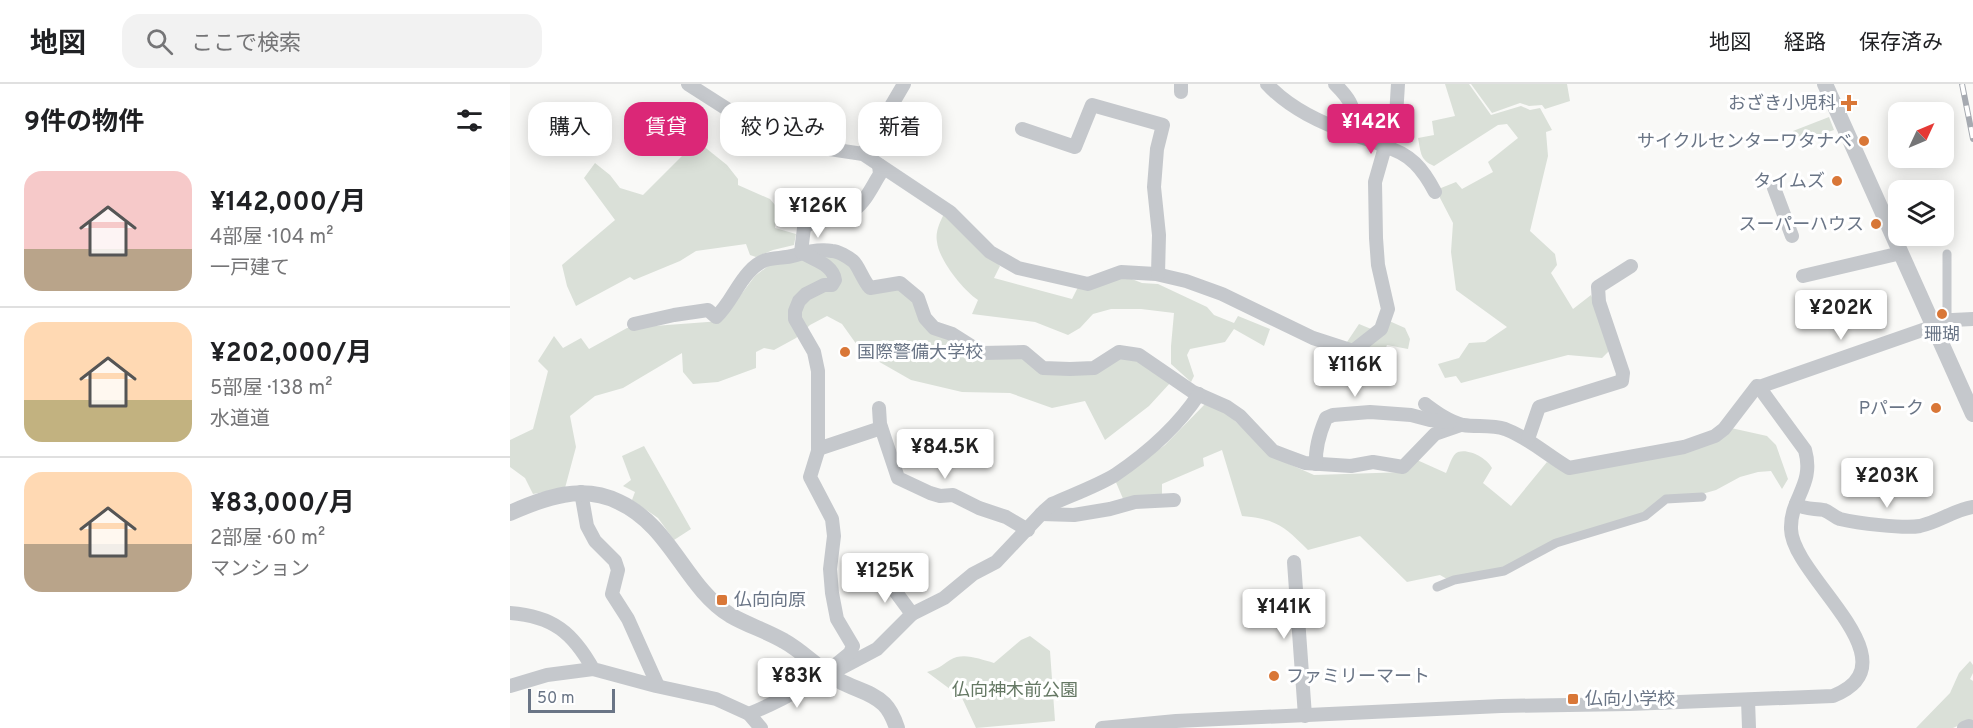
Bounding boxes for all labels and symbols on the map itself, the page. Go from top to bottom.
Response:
place label: おざき小児科 [1728,93,1836,116]
marker: おざき小児科 [1840,94,1858,112]
north arrow [1888,102,1954,168]
pin: ¥142K [1329,104,1413,155]
place label: サイクルセンターワタナベ [1637,131,1852,154]
marker: サイクルセンターワタナベ [1857,134,1871,148]
place label: タイムズ [1753,171,1825,194]
marker: タイムズ [1830,174,1844,188]
pin: ¥126K [776,188,860,239]
place label: スーパーハウス [1739,214,1864,237]
marker: スーパーハウス [1869,217,1883,231]
pin: ¥202K [1799,290,1883,341]
marker: 珊瑚 [1935,307,1949,321]
place label: 珊瑚 [1924,324,1960,347]
place label: 国際警備大学校 [857,342,983,365]
marker: 国際警備大学校 [838,345,852,359]
pin: ¥116K [1313,347,1397,398]
place label: Pパーク [1859,398,1924,421]
marker: Pパーク [1929,401,1943,415]
pin: ¥84.5K [896,429,994,480]
pin: ¥203K [1845,458,1929,509]
pin: ¥125K [843,553,927,604]
pin: ¥141K [1242,589,1326,640]
place label: 仏向向原 [734,590,806,613]
marker: 仏向向原 [715,593,729,607]
pin: ¥83K [761,658,833,709]
place label: ファミリーマート [1286,666,1430,689]
marker: ファミリーマート [1267,669,1281,683]
park label: 仏向神木前公園 [952,680,1078,703]
scale bar [528,686,615,714]
place label: 仏向小学校 [1585,689,1675,712]
marker: 仏向小学校 [1566,692,1580,706]

